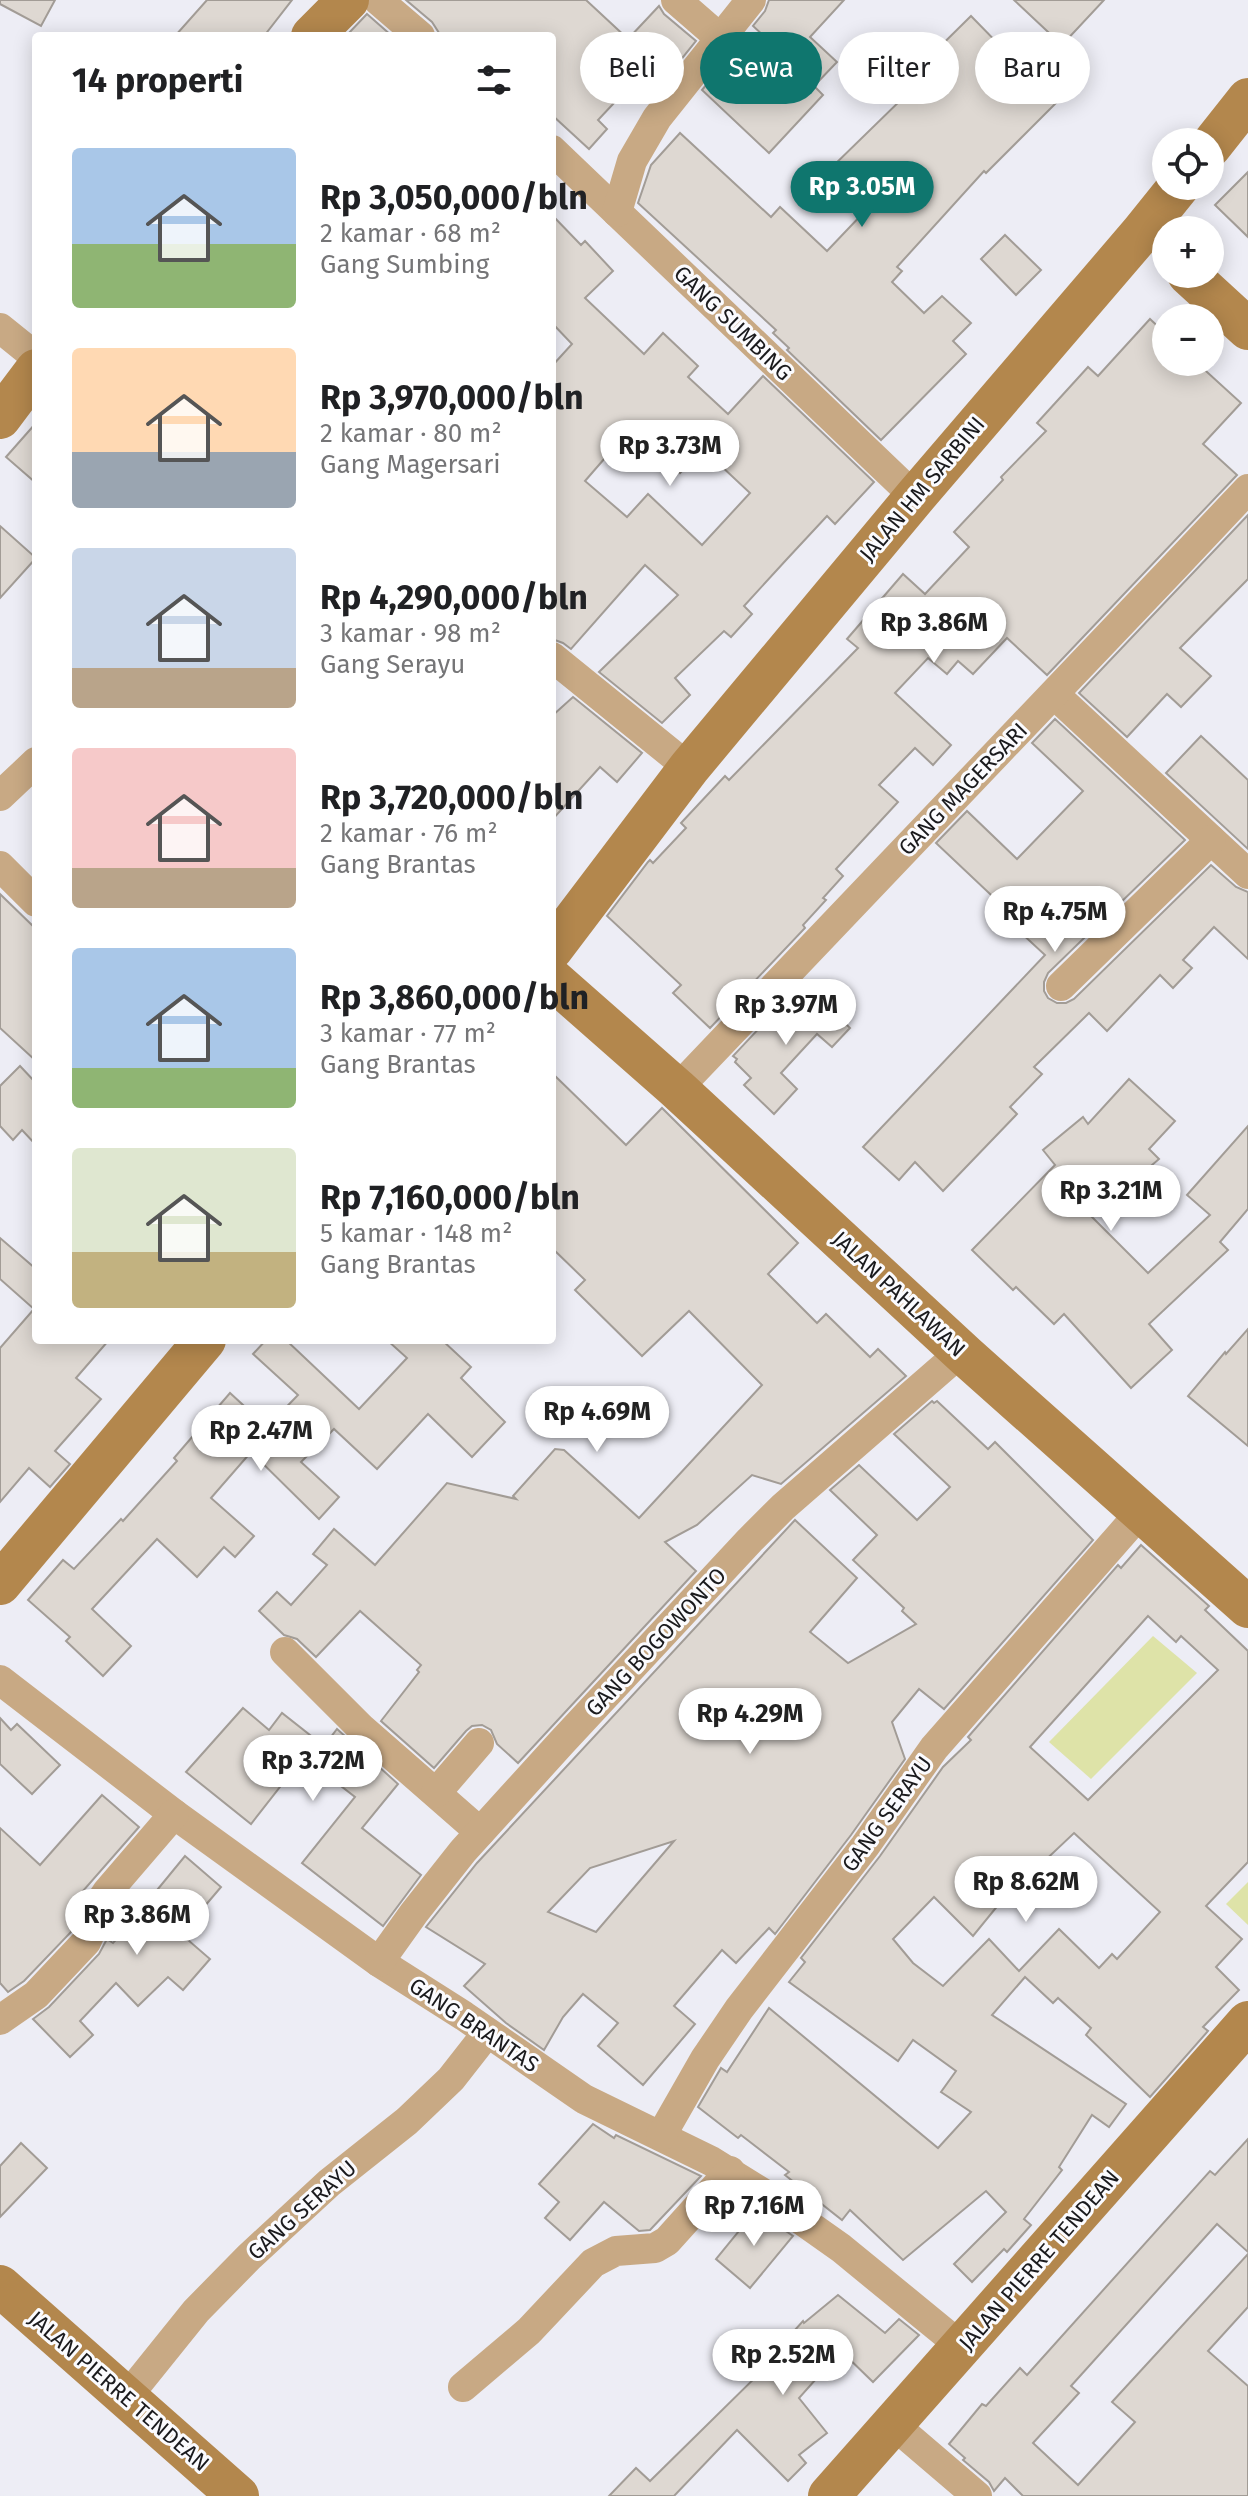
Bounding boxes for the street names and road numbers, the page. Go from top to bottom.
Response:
street label: GANG SUMBING [668,260,798,386]
street label: JALAN HM SARBINI [854,411,990,567]
street label: GANG MAGERSARI [893,717,1033,861]
street label: JALAN PAHLAWAN [827,1225,971,1363]
street label: GANG BOGOWONTO [580,1562,732,1722]
street label: GANG SERAYU [836,1751,938,1877]
street label: GANG BRANTAS [404,1972,544,2078]
street label: GANG SERAYU [242,2154,362,2266]
street label: JALAN PIERRE TENDEAN [953,2164,1125,2356]
street label: JALAN PIERRE TENDEAN [23,2305,215,2477]

